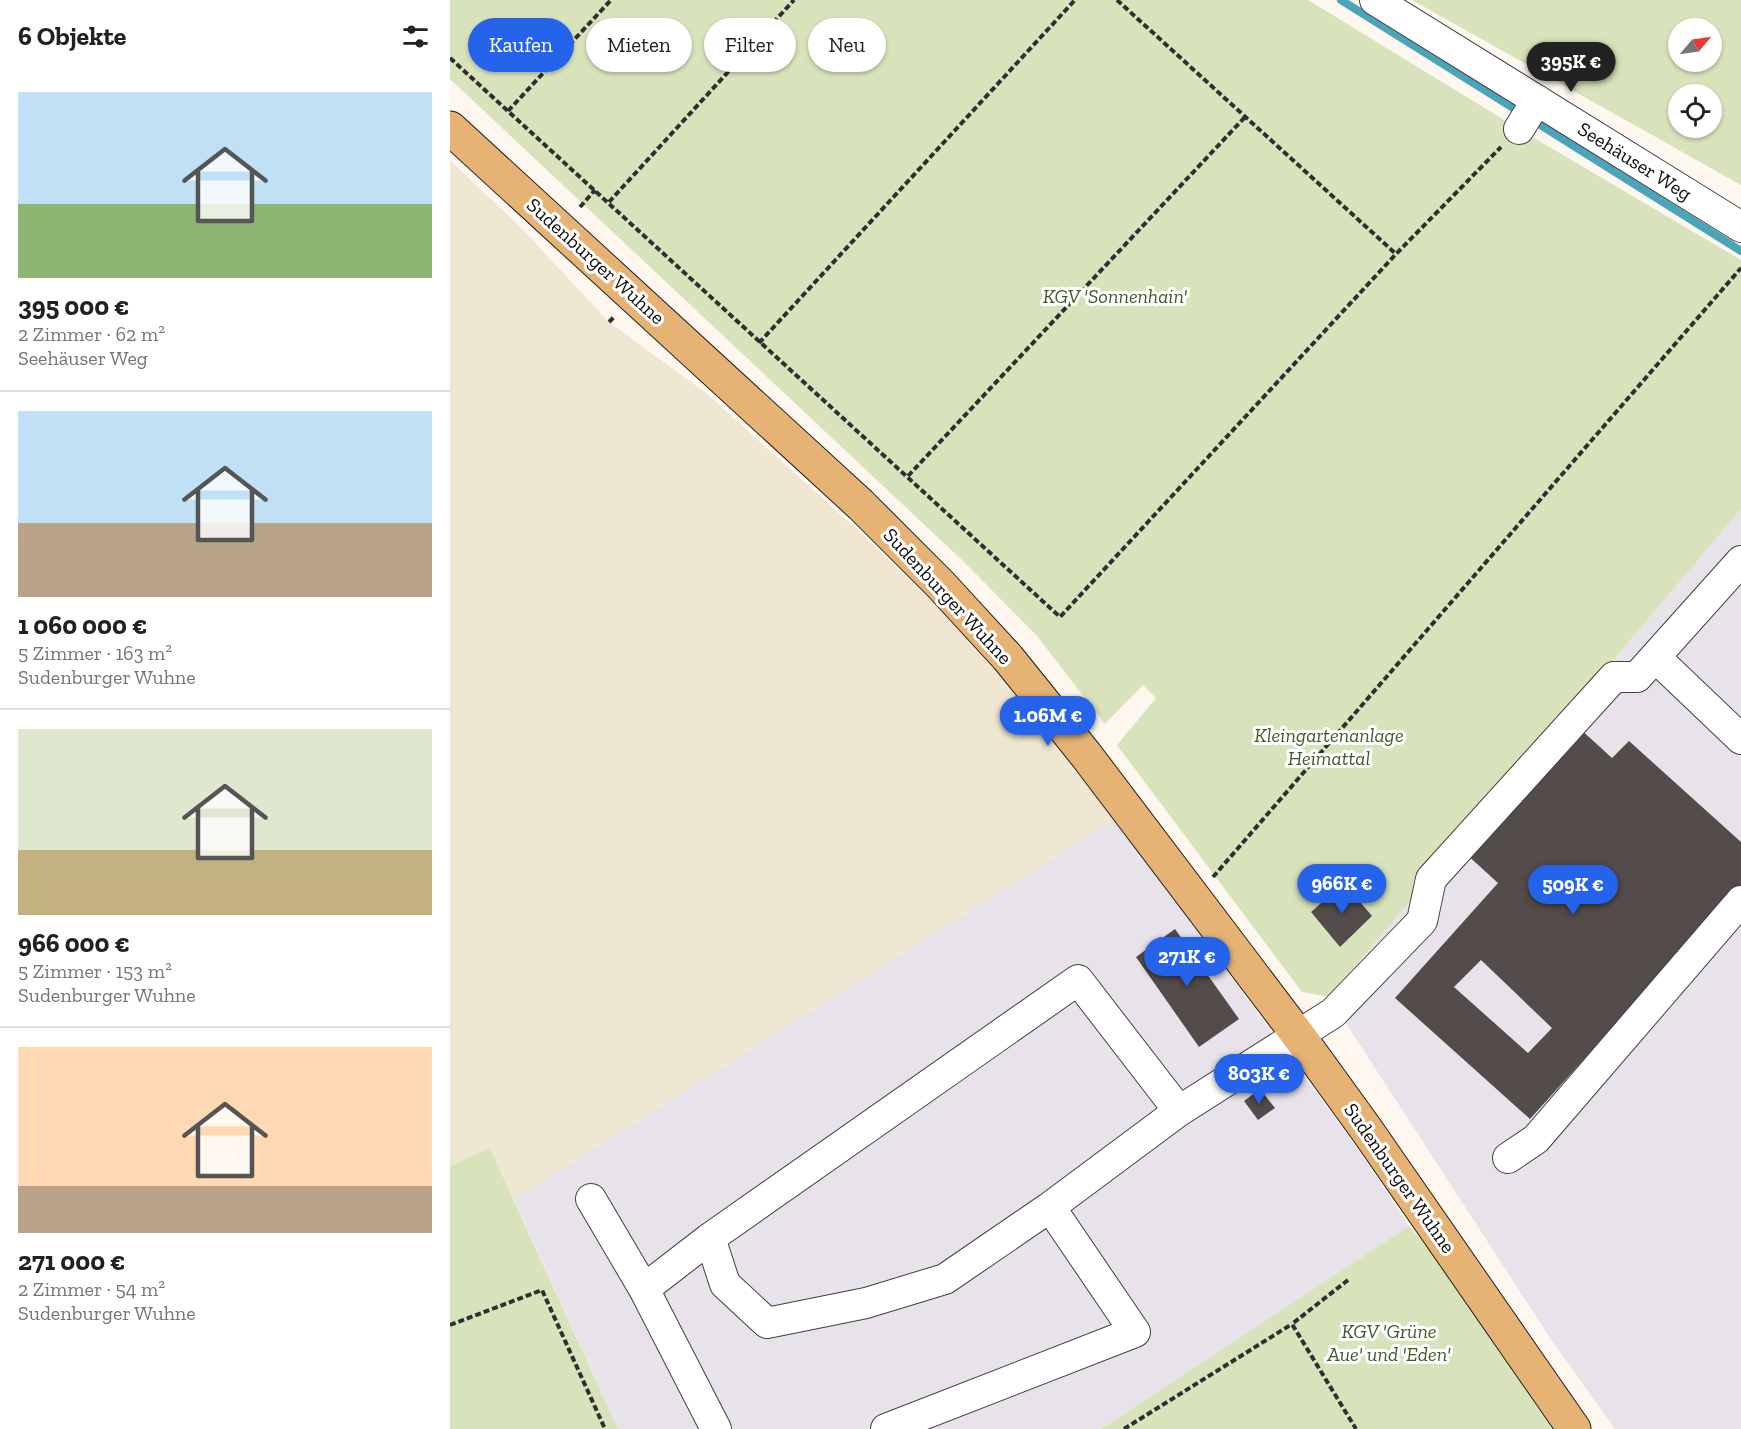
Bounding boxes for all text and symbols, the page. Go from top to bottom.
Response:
chip: Kaufen [468,18,574,72]
chip: Mieten [586,18,692,72]
chip: Filter [704,18,796,72]
chip: Neu [808,18,886,72]
north arrow [1668,18,1722,72]
map controls [1668,18,1722,138]
text: 6 Objekte [18,20,126,52]
icon: filters [399,20,432,53]
pin: 395K € [1522,42,1620,93]
text: 395K € [1541,49,1601,73]
button: locate [1668,84,1722,138]
street label: Seehäuser Weg [1574,116,1696,206]
icon: home [171,131,279,239]
street label: Sudenburger Wuhne [522,193,670,329]
park label: KGV 'Sonnenhain' [1043,284,1188,308]
text: 395 000 € [18,290,129,322]
text: 2 Zimmer · 62 m² [18,322,165,346]
text: Seehäuser Weg [18,346,148,370]
icon: home [171,450,279,558]
street label: Sudenburger Wuhne [879,523,1017,669]
text: 1 060 000 € [18,609,147,641]
text: 5 Zimmer · 163 m² [18,641,172,665]
text: Sudenburger Wuhne [18,665,196,689]
pin: 1.06M € [993,696,1103,747]
text: 1.06M € [1014,703,1082,727]
park label: Kleingartenanlage Heimattal [1254,723,1404,770]
icon: home [171,768,279,876]
pin: 966K € [1293,864,1391,915]
pin: 509K € [1524,865,1622,916]
text: 966K € [1311,871,1373,895]
text: 509K € [1542,872,1604,896]
text: 966 000 € [18,927,130,959]
pin: 271K € [1138,937,1236,988]
text: 271K € [1158,944,1216,968]
text: 5 Zimmer · 153 m² [18,959,172,983]
text: Sudenburger Wuhne [18,983,196,1007]
pin: 803K € [1210,1054,1308,1105]
text: 803K € [1228,1061,1290,1085]
icon: home [171,1086,279,1194]
street label: Sudenburger Wuhne [1339,1098,1461,1258]
text: 271 000 € [18,1245,125,1277]
text: 2 Zimmer · 54 m² [18,1277,165,1301]
text: Sudenburger Wuhne [18,1301,196,1325]
park label: KGV 'Grüne Aue' und 'Eden' [1326,1319,1451,1366]

